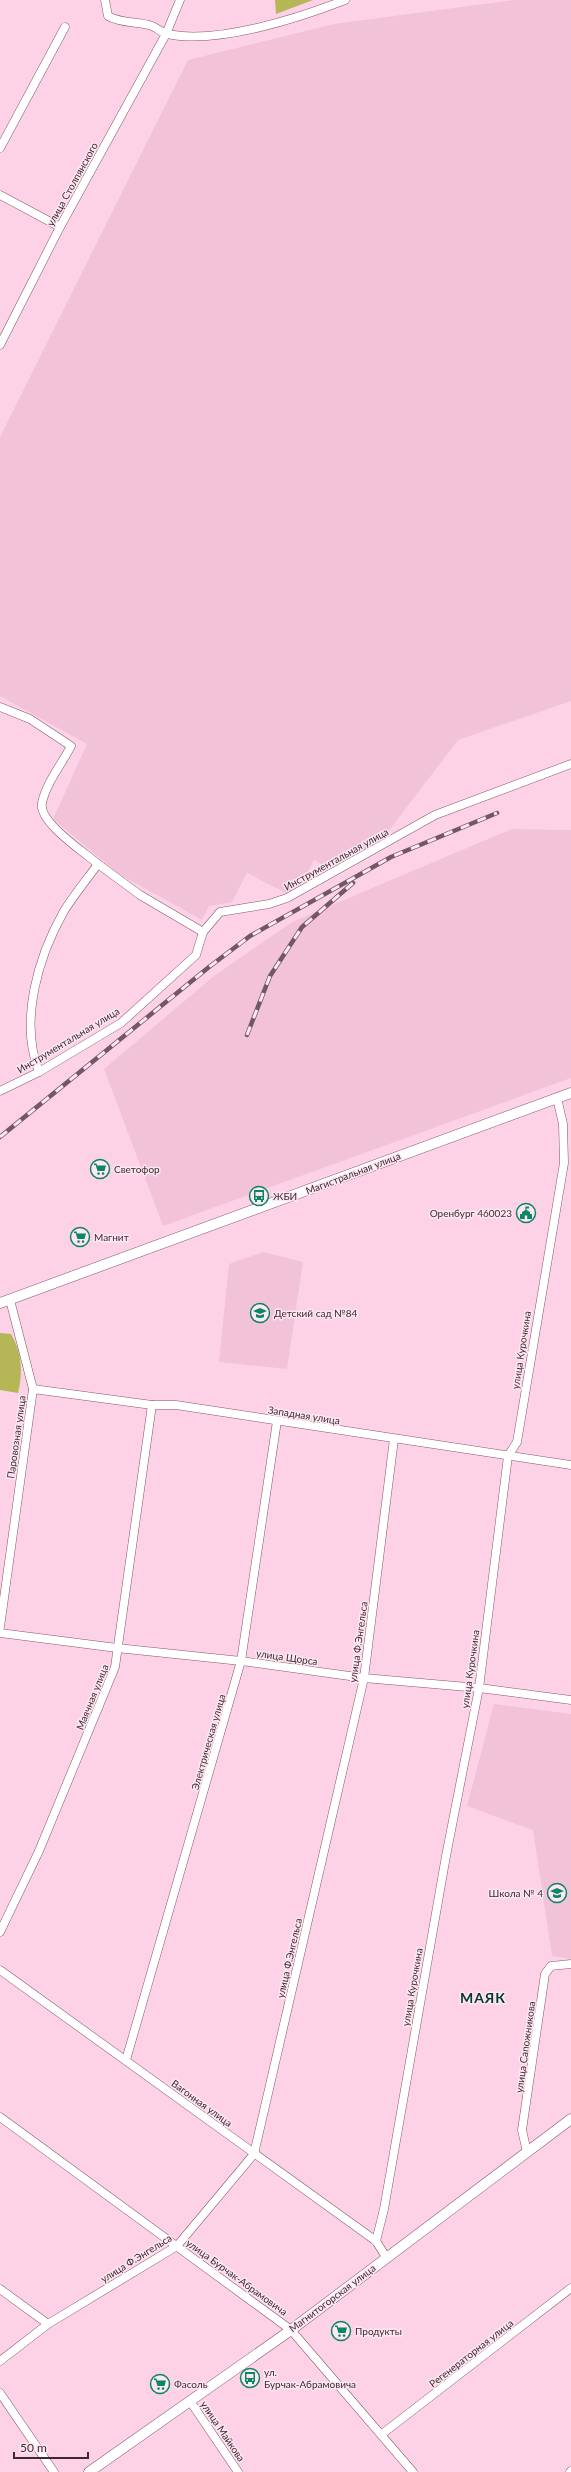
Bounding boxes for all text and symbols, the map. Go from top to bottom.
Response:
street label: улица Столпянского [44,140,100,228]
street label: Инструментальная улица [282,825,390,893]
street label: Инструментальная улица [14,1005,122,1075]
street label: Магистральная улица [304,1149,402,1197]
supermarket icon: Светофор [89,1158,111,1180]
place label: Светофор [114,1163,160,1175]
bus stop icon: ЖБИ [248,1185,270,1207]
place label: ЖБИ [273,1190,297,1202]
public building icon: Оренбург 460023 [515,1202,537,1224]
place label: Оренбург 460023 [430,1207,512,1219]
supermarket icon: Магнит [69,1226,91,1248]
place label: Магнит [94,1231,129,1243]
school or university icon: Детский сад №84 [249,1302,271,1324]
place label: Детский сад №84 [274,1307,357,1319]
street label: улица Курочкина [509,1310,533,1390]
street label: Паровозная улица [4,1395,28,1479]
street label: Западная улица [267,1403,341,1427]
street label: улица Ф.Энгельса [346,1601,370,1683]
street label: улица Курочкина [459,1629,481,1709]
street label: улица Щорса [256,1647,318,1667]
street label: Маячная улица [73,1662,111,1732]
street label: Электрическая улица [189,1693,227,1791]
school or university icon: Школа № 4 [546,1882,568,1904]
place label: Школа № 4 [488,1887,543,1899]
street label: улица Ф.Энгельса [274,1917,304,1999]
street label: улица Курочкина [399,1947,425,2027]
district label: МАЯК [460,1989,506,2006]
street label: улица Сапожникова [513,2000,537,2094]
street label: Вагонная улица [169,2077,235,2129]
street label: улица Ф.Энгельса [98,2231,174,2285]
street label: улица Бурчак-Абрамовича [184,2236,290,2318]
street label: Магнитогорская улица [286,2262,378,2334]
street label: Регенераторная улица [427,2317,515,2389]
supermarket icon: Продукты [330,2320,352,2342]
place label: Продукты [355,2325,402,2337]
place label: ул. Бурчак-Абрамовича [264,2366,356,2390]
bus stop icon: ул. Бурчак-Абрамовича [239,2367,261,2389]
supermarket icon: Фасоль [149,2373,171,2395]
place label: Фасоль [174,2378,208,2390]
street label: улица Майкова [198,2398,248,2464]
scale bar [14,2434,88,2460]
text: 50 m [20,2440,47,2455]

